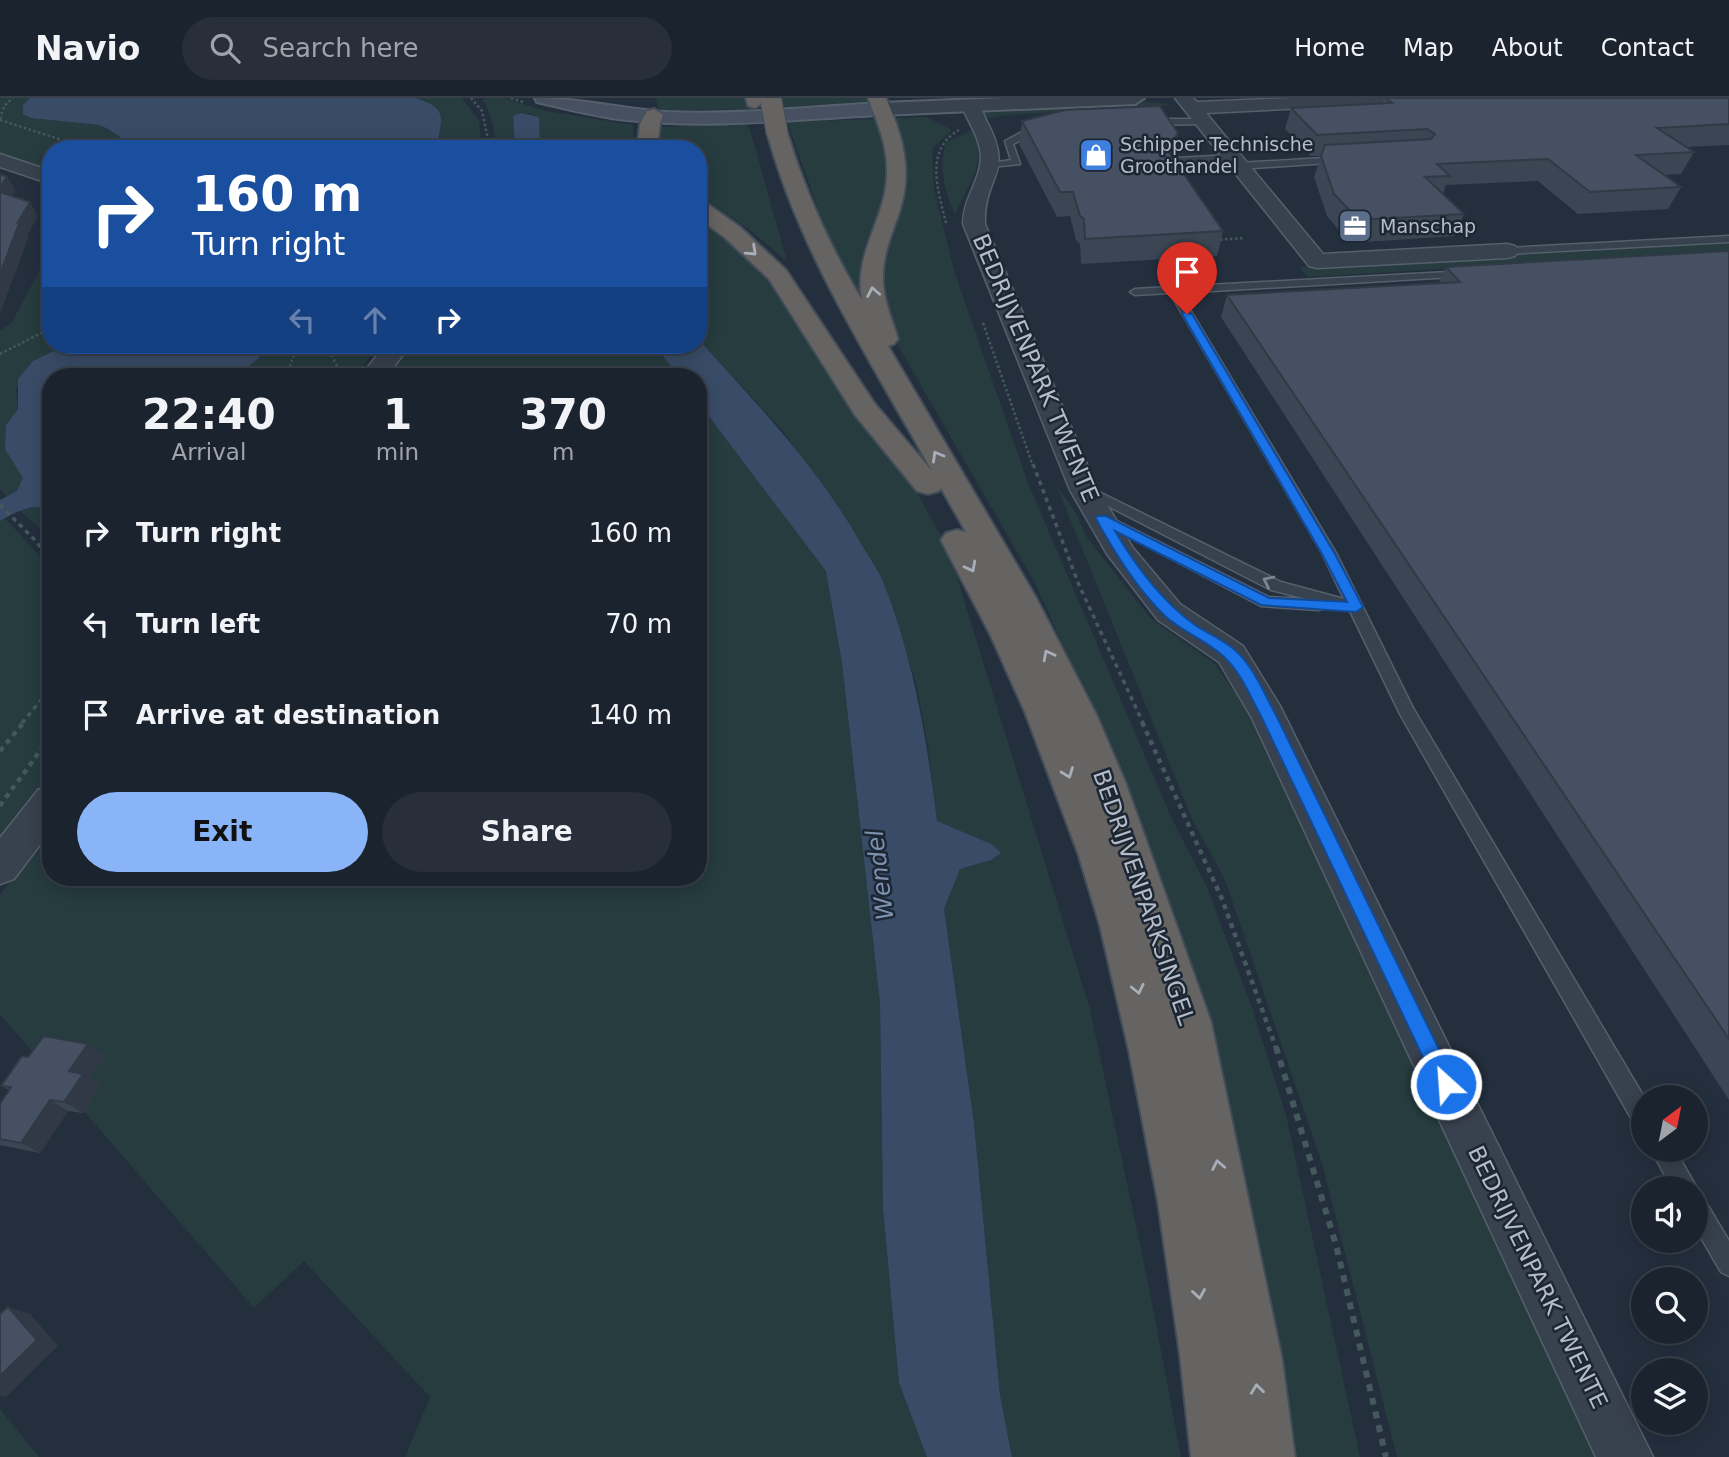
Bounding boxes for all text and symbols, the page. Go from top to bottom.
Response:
search box [182,17,672,80]
text: Navio [35,29,140,68]
icon: search [206,29,244,67]
text: Search here [262,33,419,63]
text: Home [1294,34,1365,62]
text: Map [1403,34,1454,62]
text: About [1492,34,1563,62]
text: Contact [1601,34,1694,62]
place label: Schipper Technische Groothandel [1120,133,1313,177]
shop icon: Schipper Technische Groothandel [1077,136,1115,174]
text: 160 m [192,166,362,223]
icon: right [77,168,168,259]
office icon: Manschap [1336,207,1374,245]
place label: Manschap [1380,215,1476,237]
text: Turn right [192,225,345,263]
street label: BEDRIJVENPARK TWENTE [968,230,1104,506]
one-way arrow [744,242,757,255]
pin [1157,242,1217,314]
icon: arrive [1168,253,1206,291]
one-way arrow [866,286,881,298]
icon: left [283,301,321,339]
icon: ahead [356,301,394,339]
icon: right [429,301,467,339]
text: 22:40 [142,390,276,439]
text: 1 [383,390,412,439]
text: 370 [519,390,607,439]
text: Arrival [172,439,246,465]
text: min [376,439,419,465]
text: m [552,439,574,465]
one-way arrow [933,451,946,464]
icon: right [77,514,115,552]
text: Turn right [136,518,281,548]
text: 160 m [589,518,672,548]
one-way arrow [963,560,976,572]
one-way arrow [1263,575,1275,589]
icon: left [77,605,115,643]
text: Turn left [136,609,260,639]
text: 70 m [605,609,672,639]
one-way arrow [1043,650,1057,662]
icon: arrive [77,696,115,734]
text: Arrive at destination [136,700,440,730]
text: 140 m [589,700,672,730]
one-way arrow [1059,766,1073,778]
street label: BEDRIJVENPARKSINGEL [1088,766,1200,1028]
button: Exit [77,792,368,872]
button: Share [382,792,672,872]
water label: Wendel [861,828,899,922]
one-way arrow [1129,983,1144,995]
position arrow [1409,1047,1483,1121]
north arrow [1631,1085,1708,1162]
map controls [1631,1085,1708,1435]
street label: BEDRIJVENPARK TWENTE [1463,1142,1613,1412]
one-way arrow [1211,1159,1226,1171]
button: sound [1631,1176,1708,1253]
button: search [1631,1267,1708,1344]
one-way arrow [1191,1288,1206,1300]
button: layers [1631,1358,1708,1435]
one-way arrow [1250,1383,1265,1395]

